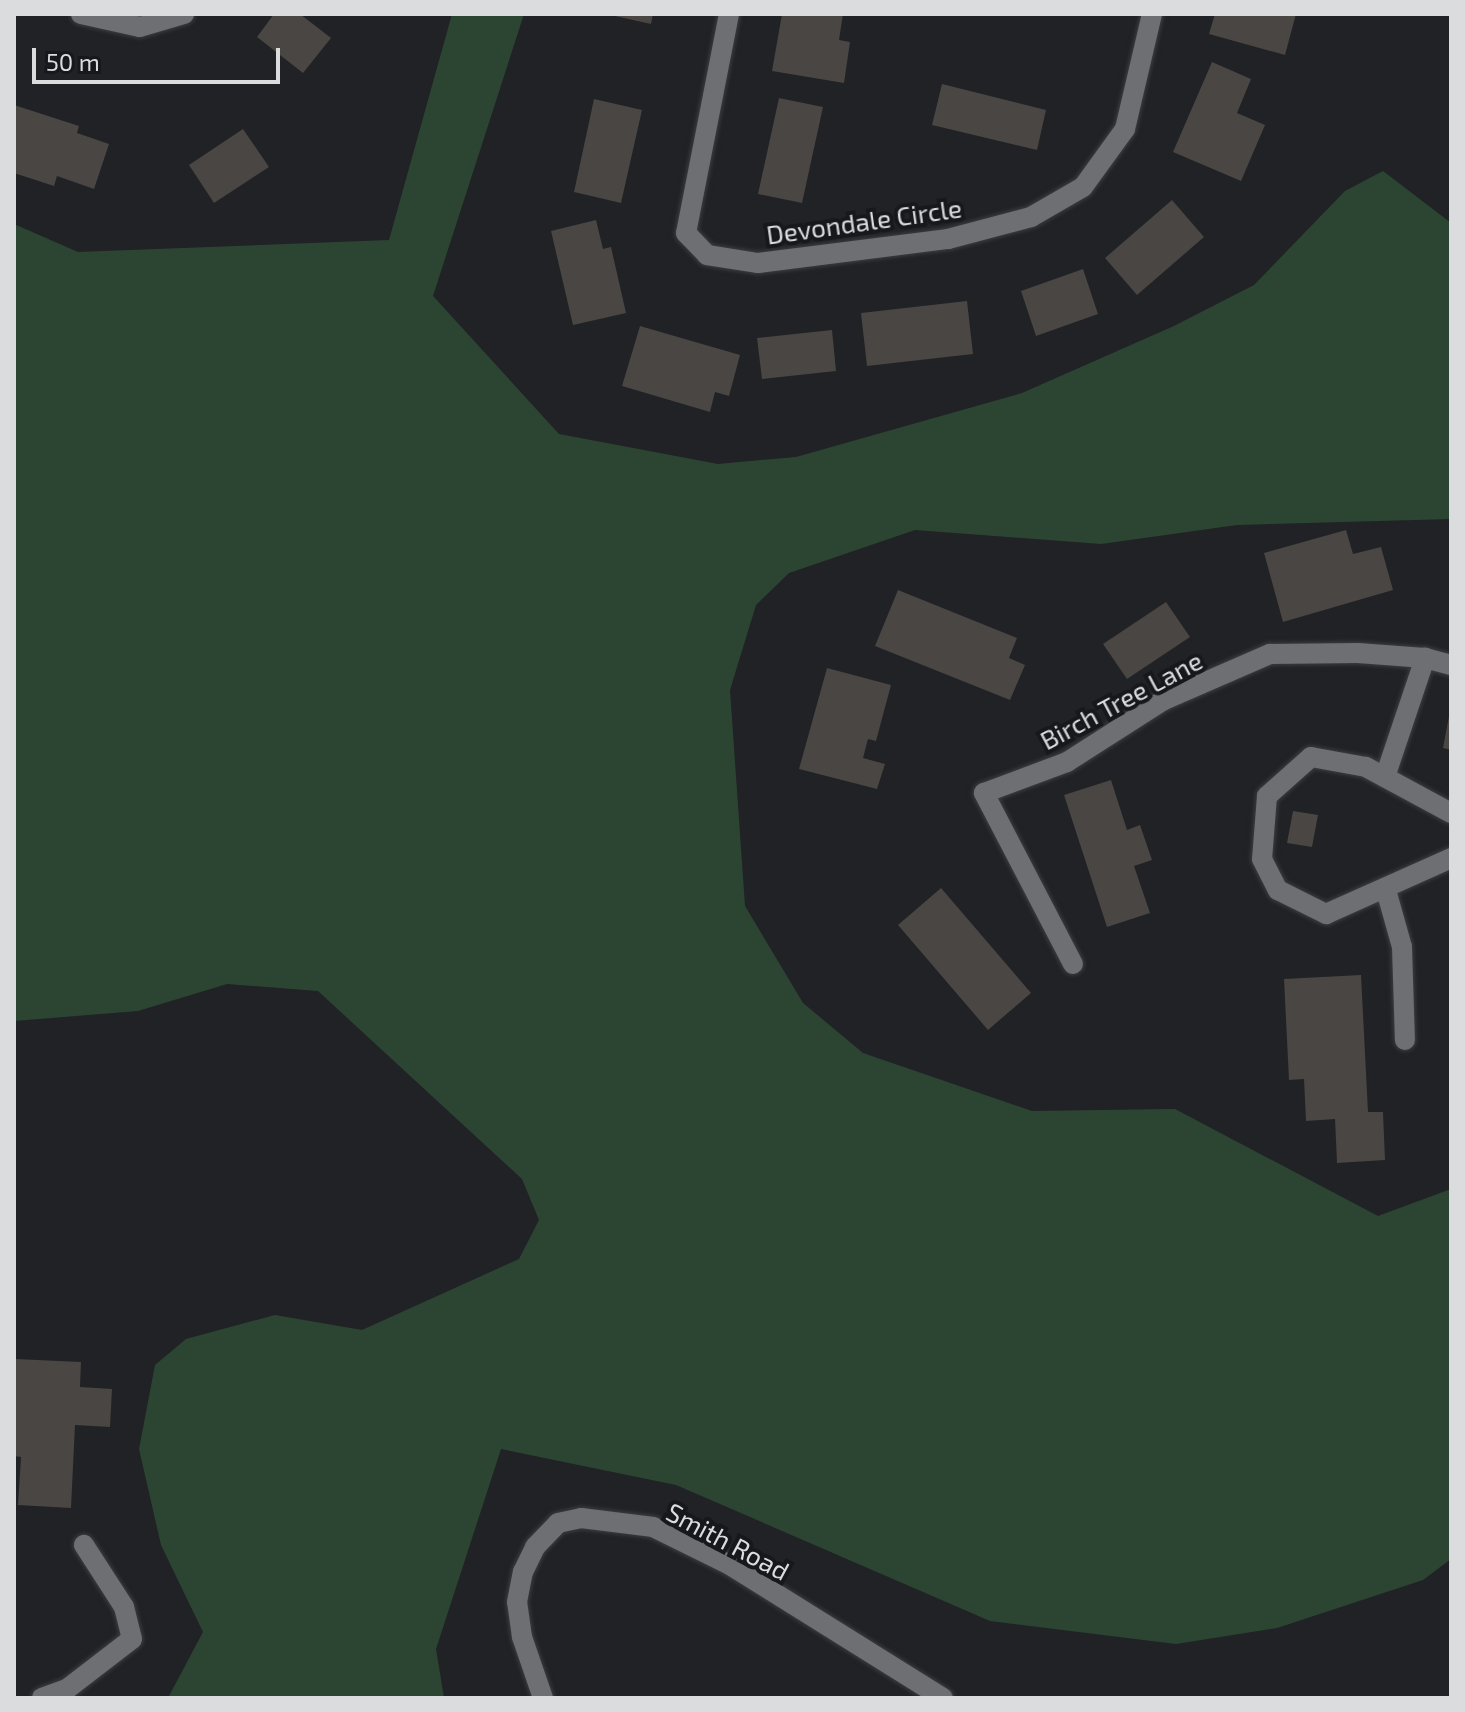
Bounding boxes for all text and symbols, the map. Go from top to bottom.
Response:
scale bar [36,32,284,82]
text: 50 m [46,47,100,76]
street label: Devondale Circle [764,192,964,250]
street label: Birch Tree Lane [1034,644,1208,756]
street label: Smith Road [661,1496,795,1586]

